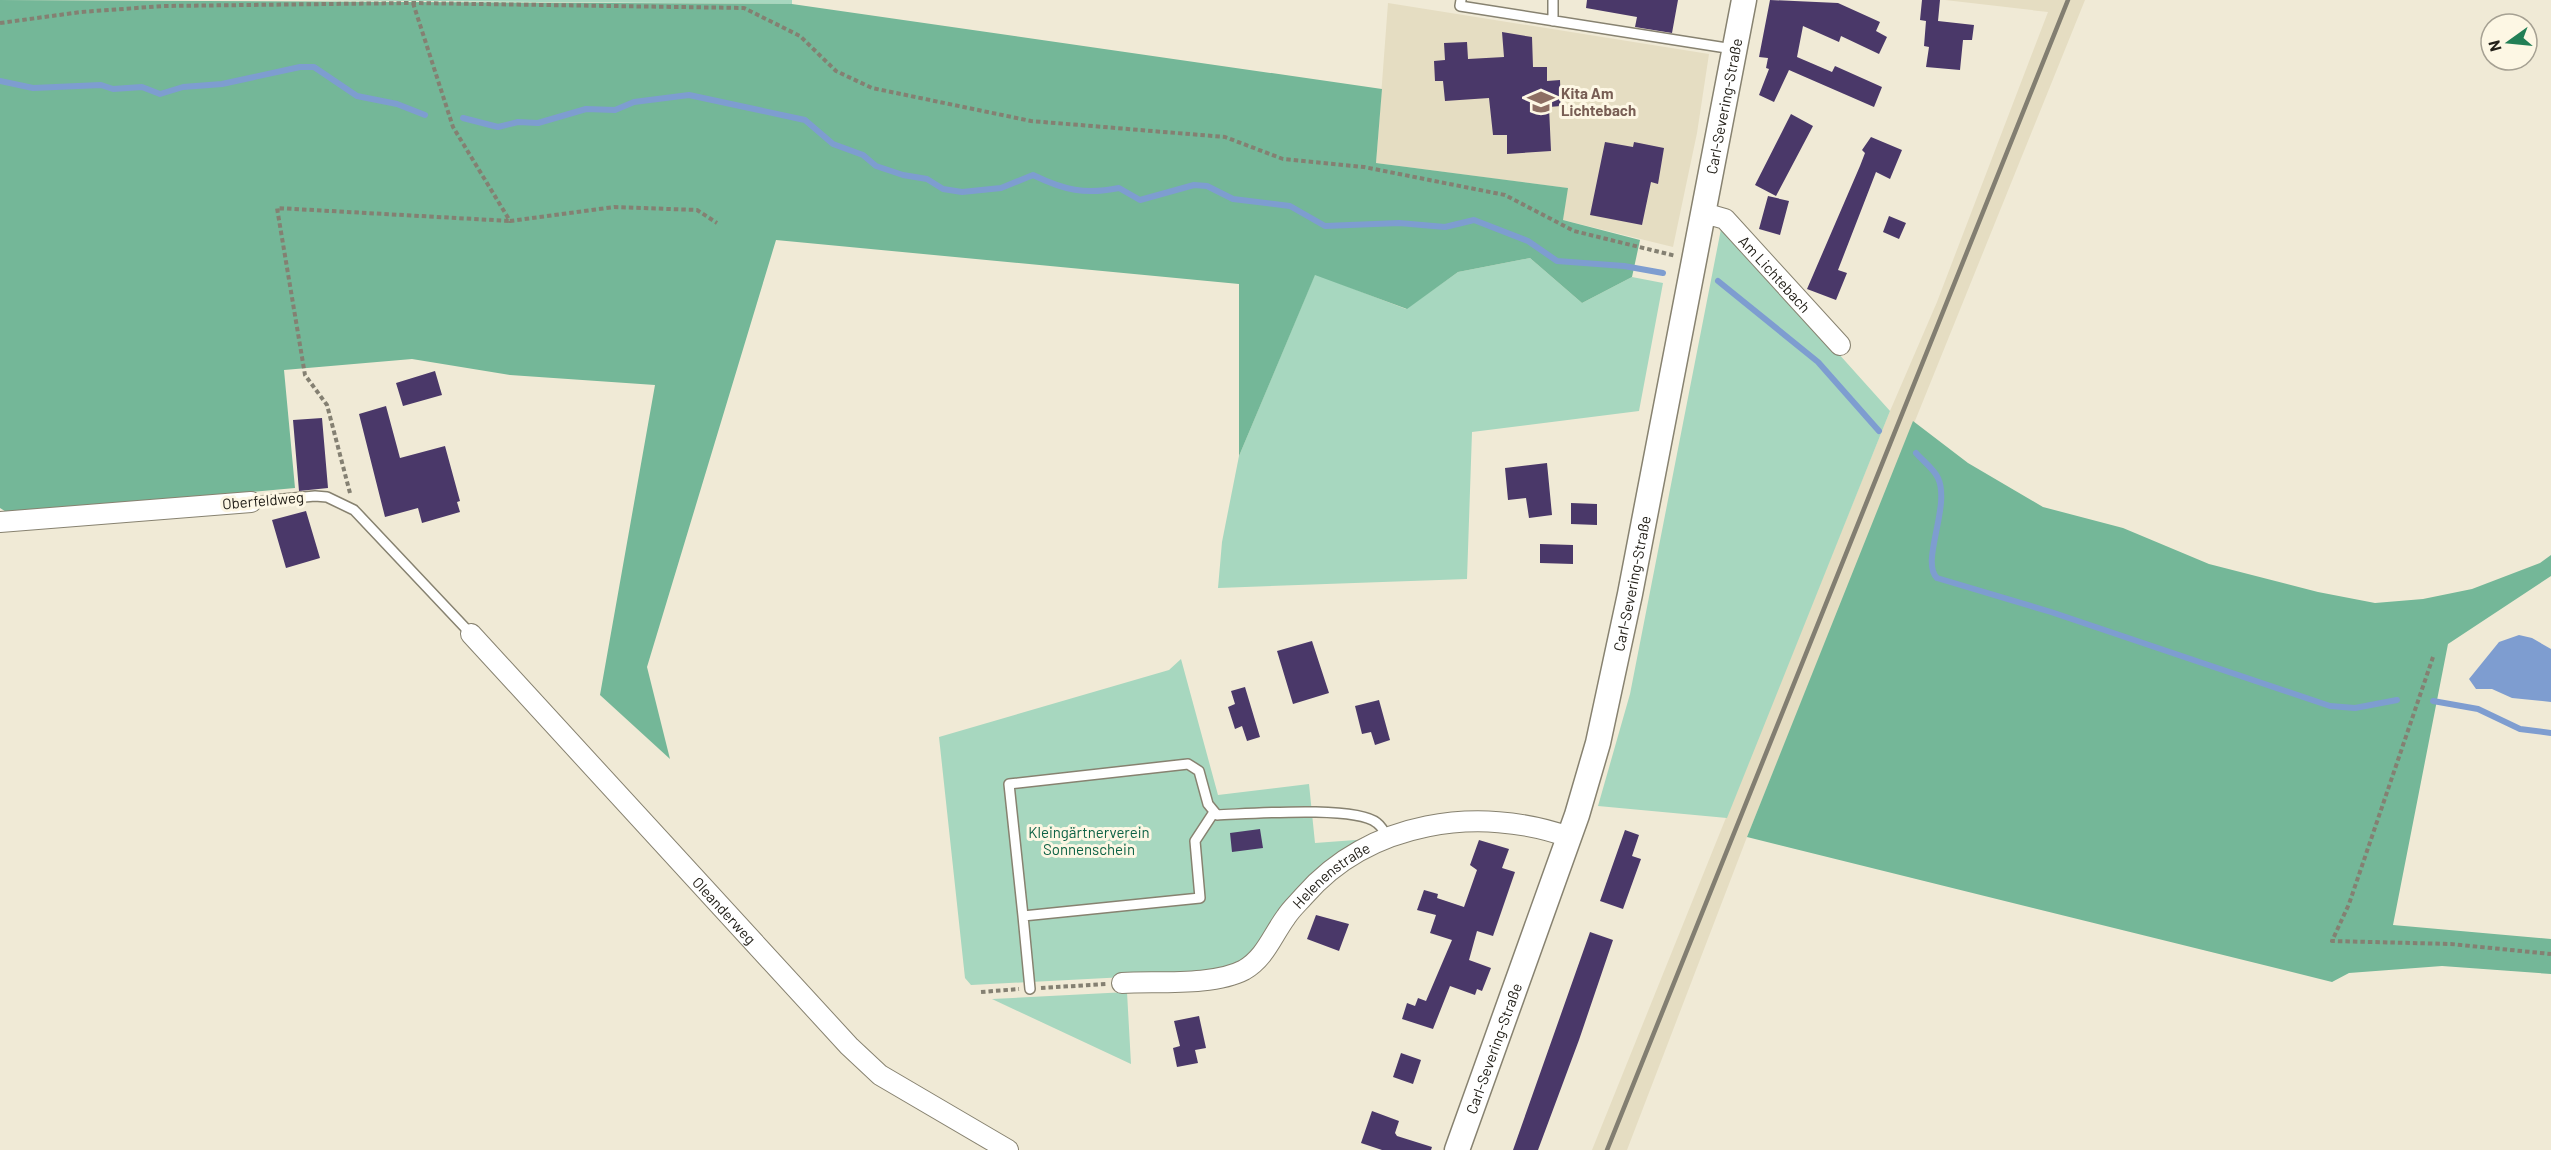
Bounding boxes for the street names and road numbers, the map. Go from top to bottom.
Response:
street label: Carl-Severing-Straße [1702,37,1745,176]
street label: Am Lichtebach [1735,232,1815,316]
street label: Oberfeldweg [221,487,305,513]
street label: Carl-Severing-Straße [1609,514,1654,653]
street label: Helenenstraße [1288,838,1373,912]
street label: Oleanderweg [689,873,760,948]
street label: Carl-Severing-Straße [1462,980,1525,1116]

